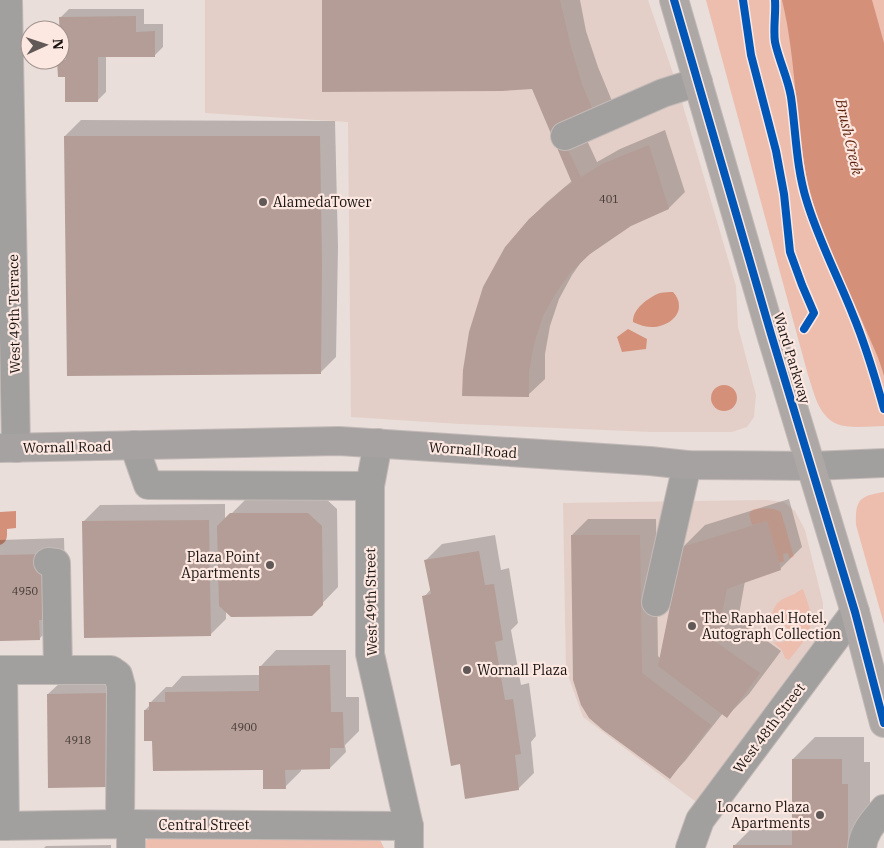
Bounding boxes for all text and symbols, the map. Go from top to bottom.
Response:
north arrow [20,20,70,70]
text: N [49,38,67,50]
water label: Brush Creek [831,96,868,177]
house number: 401 [599,192,619,206]
place label: AlamedaTower [273,193,372,211]
marker: AlamedaTower [257,196,269,208]
street label: West 49th Terrace [4,254,24,374]
street label: Ward Parkway [770,310,815,406]
street label: Wornall Road [23,437,112,457]
street label: Wornall Road [428,438,518,462]
place label: Plaza Point Apartments [181,548,260,582]
street label: West 49th Street [361,548,381,656]
marker: Plaza Point Apartments [264,559,276,571]
house number: 4950 [12,584,39,598]
place label: The Raphael Hotel, Autograph Collection [702,609,841,643]
marker: The Raphael Hotel, Autograph Collection [686,620,698,632]
place label: Wornall Plaza [477,661,568,679]
marker: Wornall Plaza [461,664,473,676]
street label: West 48th Street [729,679,809,777]
house number: 4900 [231,720,258,734]
house number: 4918 [65,733,91,747]
place label: Locarno Plaza Apartments [717,798,810,832]
marker: Locarno Plaza Apartments [814,809,826,821]
street label: Central Street [159,816,250,834]

